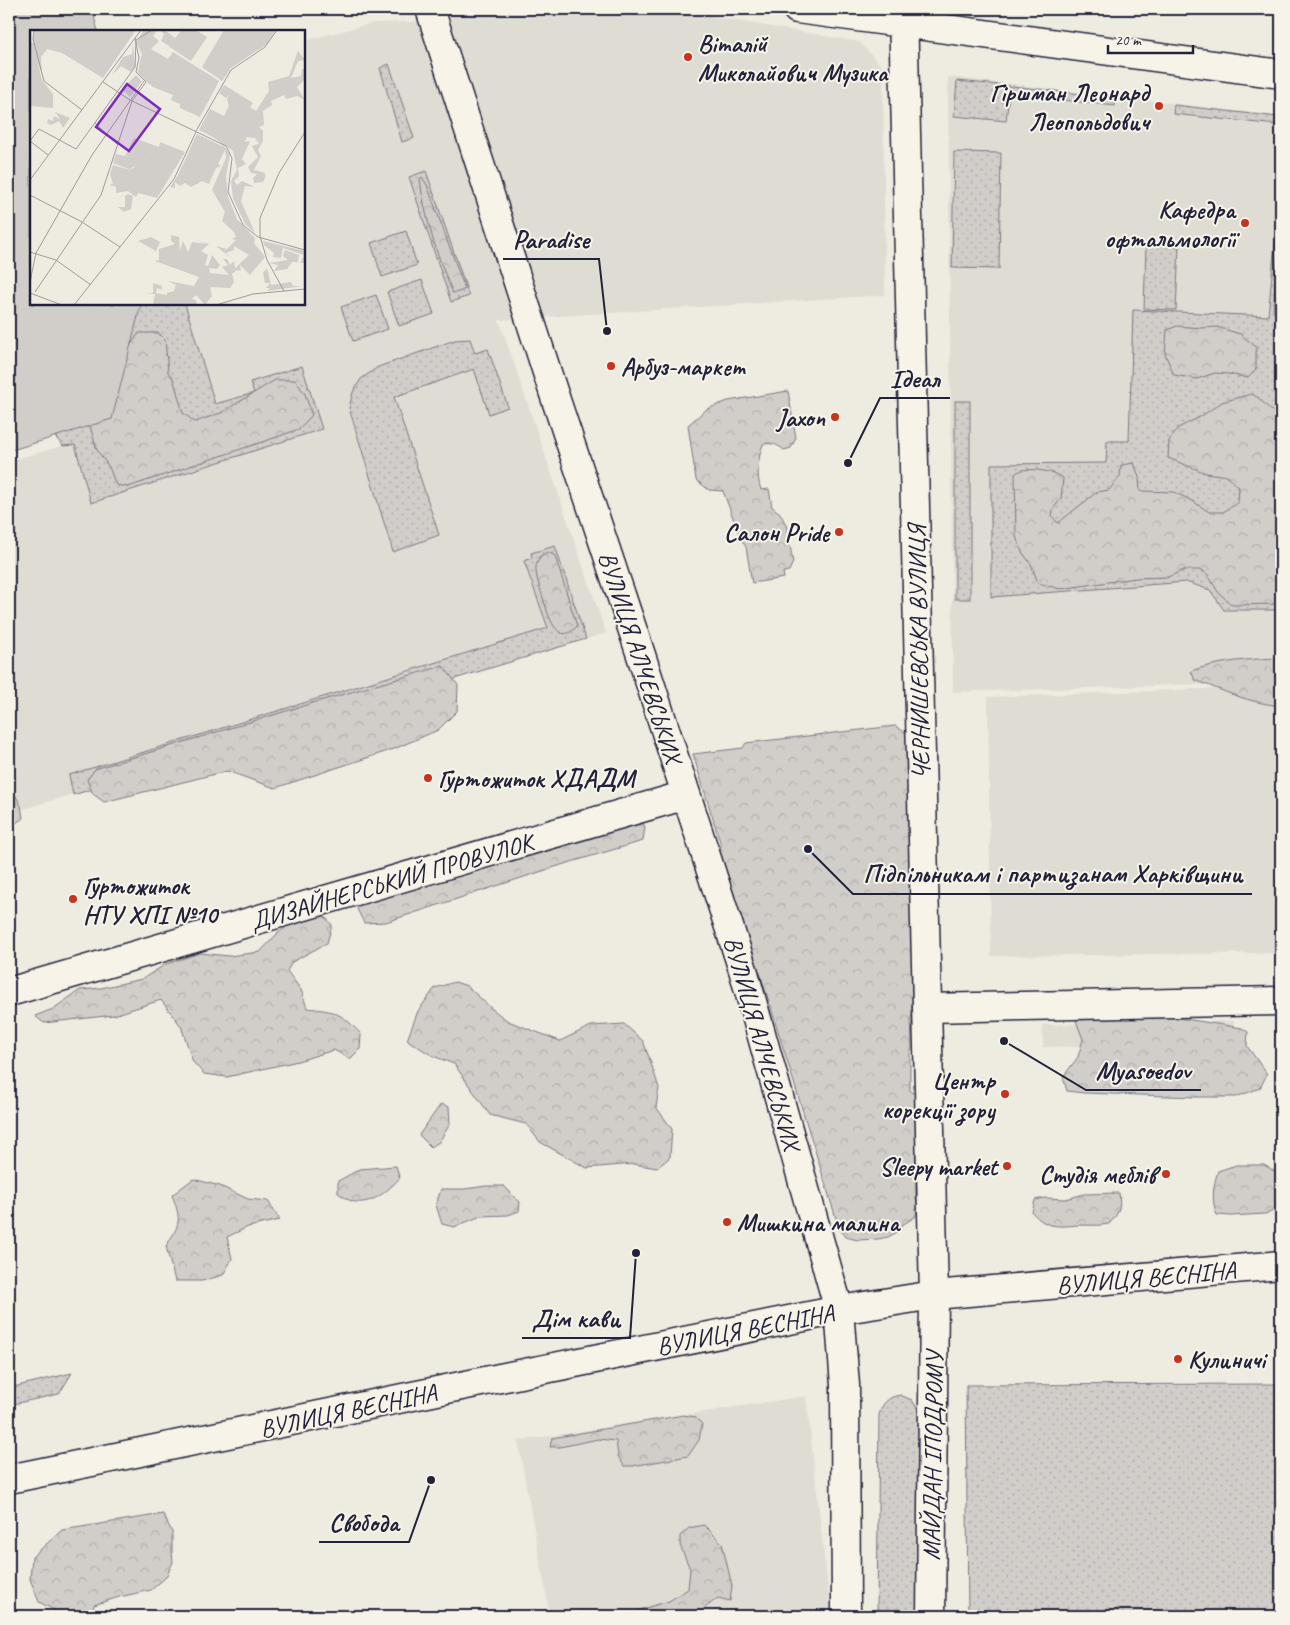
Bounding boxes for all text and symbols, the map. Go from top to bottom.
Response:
scale bar [1108,22,1192,54]
place label: Віталій Миколайович Музика [698,28,890,89]
inset map [30,30,305,305]
text: 20 m [1115,31,1142,50]
marker: Віталій Миколайович Музика [682,51,694,63]
place label: Гіршман Леонард Леопольдович [990,77,1152,138]
marker: Гіршман Леонард Леопольдович [1153,100,1165,112]
place label: Кафедра офтальмології [1105,194,1240,255]
marker: Кафедра офтальмології [1239,217,1251,229]
callout: Paradise [503,218,599,259]
text: Paradise [513,223,591,256]
place label: Арбуз-маркет [621,351,747,383]
callout: Ідеал [880,357,950,398]
marker: Арбуз-маркет [605,360,617,372]
text: Ідеал [890,362,942,395]
place label: Jaxon [775,402,826,434]
marker: Jaxon [829,411,841,423]
place label: Салон Pride [724,517,831,549]
street label: ЧЕРНИШЕВСЬКА ВУЛИЦЯ [901,520,937,779]
marker: Салон Pride [833,526,845,538]
street label: ВУЛИЦЯ АЛЧЕВСЬКИХ [591,548,691,771]
place label: Гуртожиток ХДАДМ [438,763,638,795]
marker: Гуртожиток ХДАДМ [422,772,434,784]
street label: ДИЗАЙНЕРСЬКИЙ ПРОВУЛОК [246,825,541,938]
callout: Підпільникам і партизанам Харківщини [853,853,1252,894]
text: Підпільникам і партизанам Харківщини [863,857,1244,890]
place label: Гуртожиток НТУ ХПІ №10 [83,870,220,931]
marker: Гуртожиток НТУ ХПІ №10 [67,893,79,905]
street label: ВУЛИЦЯ АЛЧЕВСЬКИХ [716,933,809,1157]
callout: Myasoedov [1086,1049,1201,1090]
text: Myasoedov [1096,1054,1193,1087]
place label: Центр корекції зору [882,1065,996,1126]
marker: Центр корекції зору [999,1088,1011,1100]
place label: Sleepy market [879,1151,1000,1183]
place label: Студія меблів [1039,1159,1162,1191]
marker: Sleepy market [1001,1160,1013,1172]
marker: Студія меблів [1160,1168,1172,1180]
place label: Мишкина малина [737,1207,901,1239]
marker: Мишкина малина [721,1216,733,1228]
street label: ВУЛИЦЯ ВЕСНІНА [1055,1254,1239,1302]
callout: Дім кави [522,1297,630,1338]
street label: ВУЛИЦЯ ВЕСНІНА [654,1297,838,1363]
text: Дім кави [532,1302,622,1335]
place label: Кулиничі [1188,1344,1268,1376]
street label: МАЙДАН ІПОДРОМУ [915,1347,951,1561]
marker: Кулиничі [1172,1353,1184,1365]
street label: ВУЛИЦЯ ВЕСНІНА [257,1376,441,1445]
callout: Свобода [319,1501,409,1542]
text: Свобода [329,1506,402,1539]

